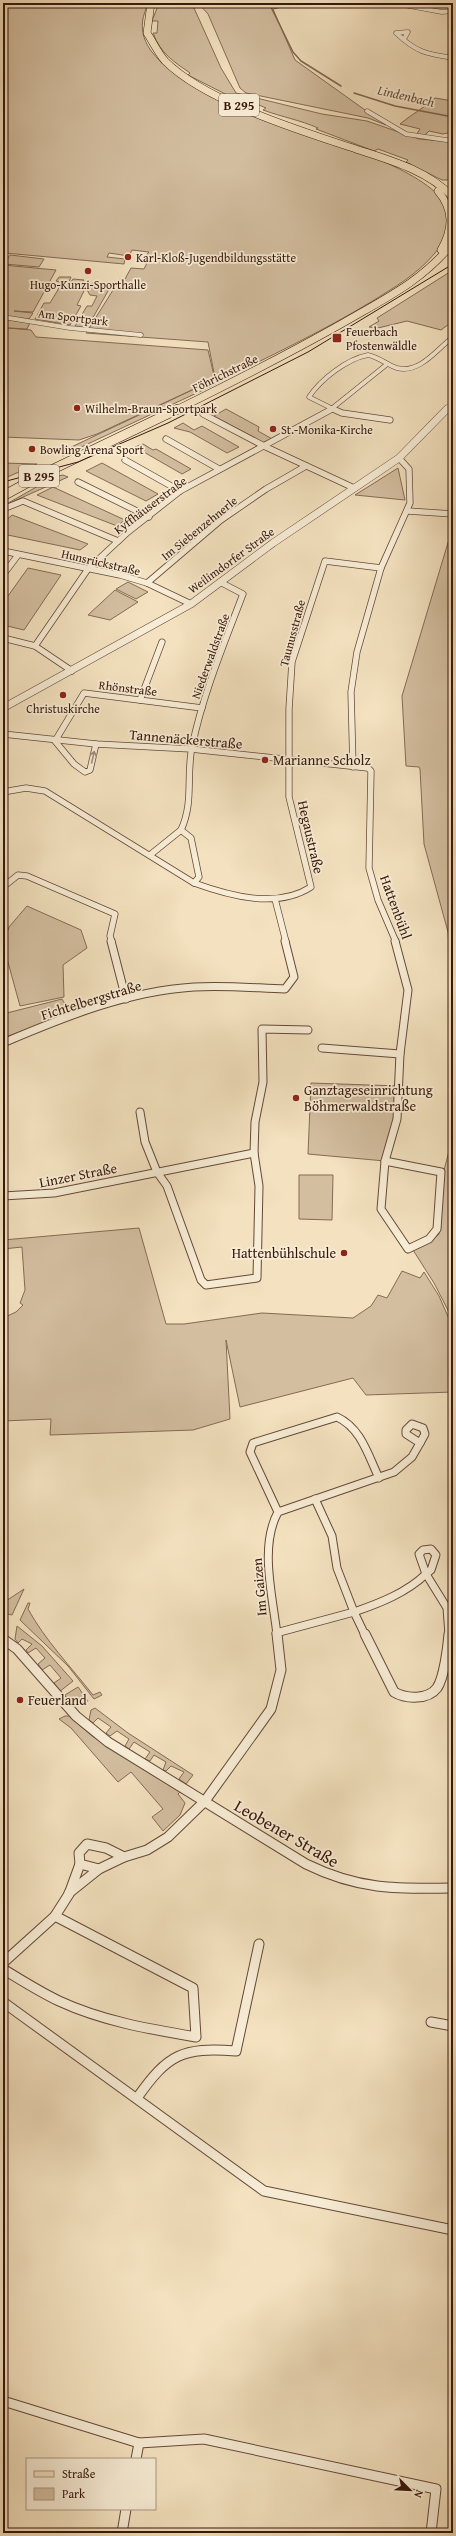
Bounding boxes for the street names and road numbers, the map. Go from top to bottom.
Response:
road number: B 295 [219,94,259,116]
street label: Am Sportpark [37,304,110,330]
street label: Föhrichstraße [189,350,261,396]
road number: B 295 [19,465,59,487]
street label: Kyffhäuserstraße [110,472,190,538]
street label: Im Siebenzehnerle [157,492,241,564]
street label: Weilimdorfer Straße [184,523,278,597]
street label: Hunsrückstraße [60,545,143,579]
street label: Taunusstraße [275,597,309,668]
street label: Niederwaldstraße [187,611,233,701]
street label: Rhönstraße [98,676,159,700]
street label: Tannenäckerstraße [129,724,244,754]
street label: Hegaustraße [293,798,329,876]
street label: Hattenbühl [375,872,417,942]
street label: Fichtelbergstraße [38,975,144,1025]
street label: Linzer Straße [37,1158,119,1192]
street label: Im Gaizen [246,1557,271,1617]
street label: Leobener Straße [230,1793,344,1873]

